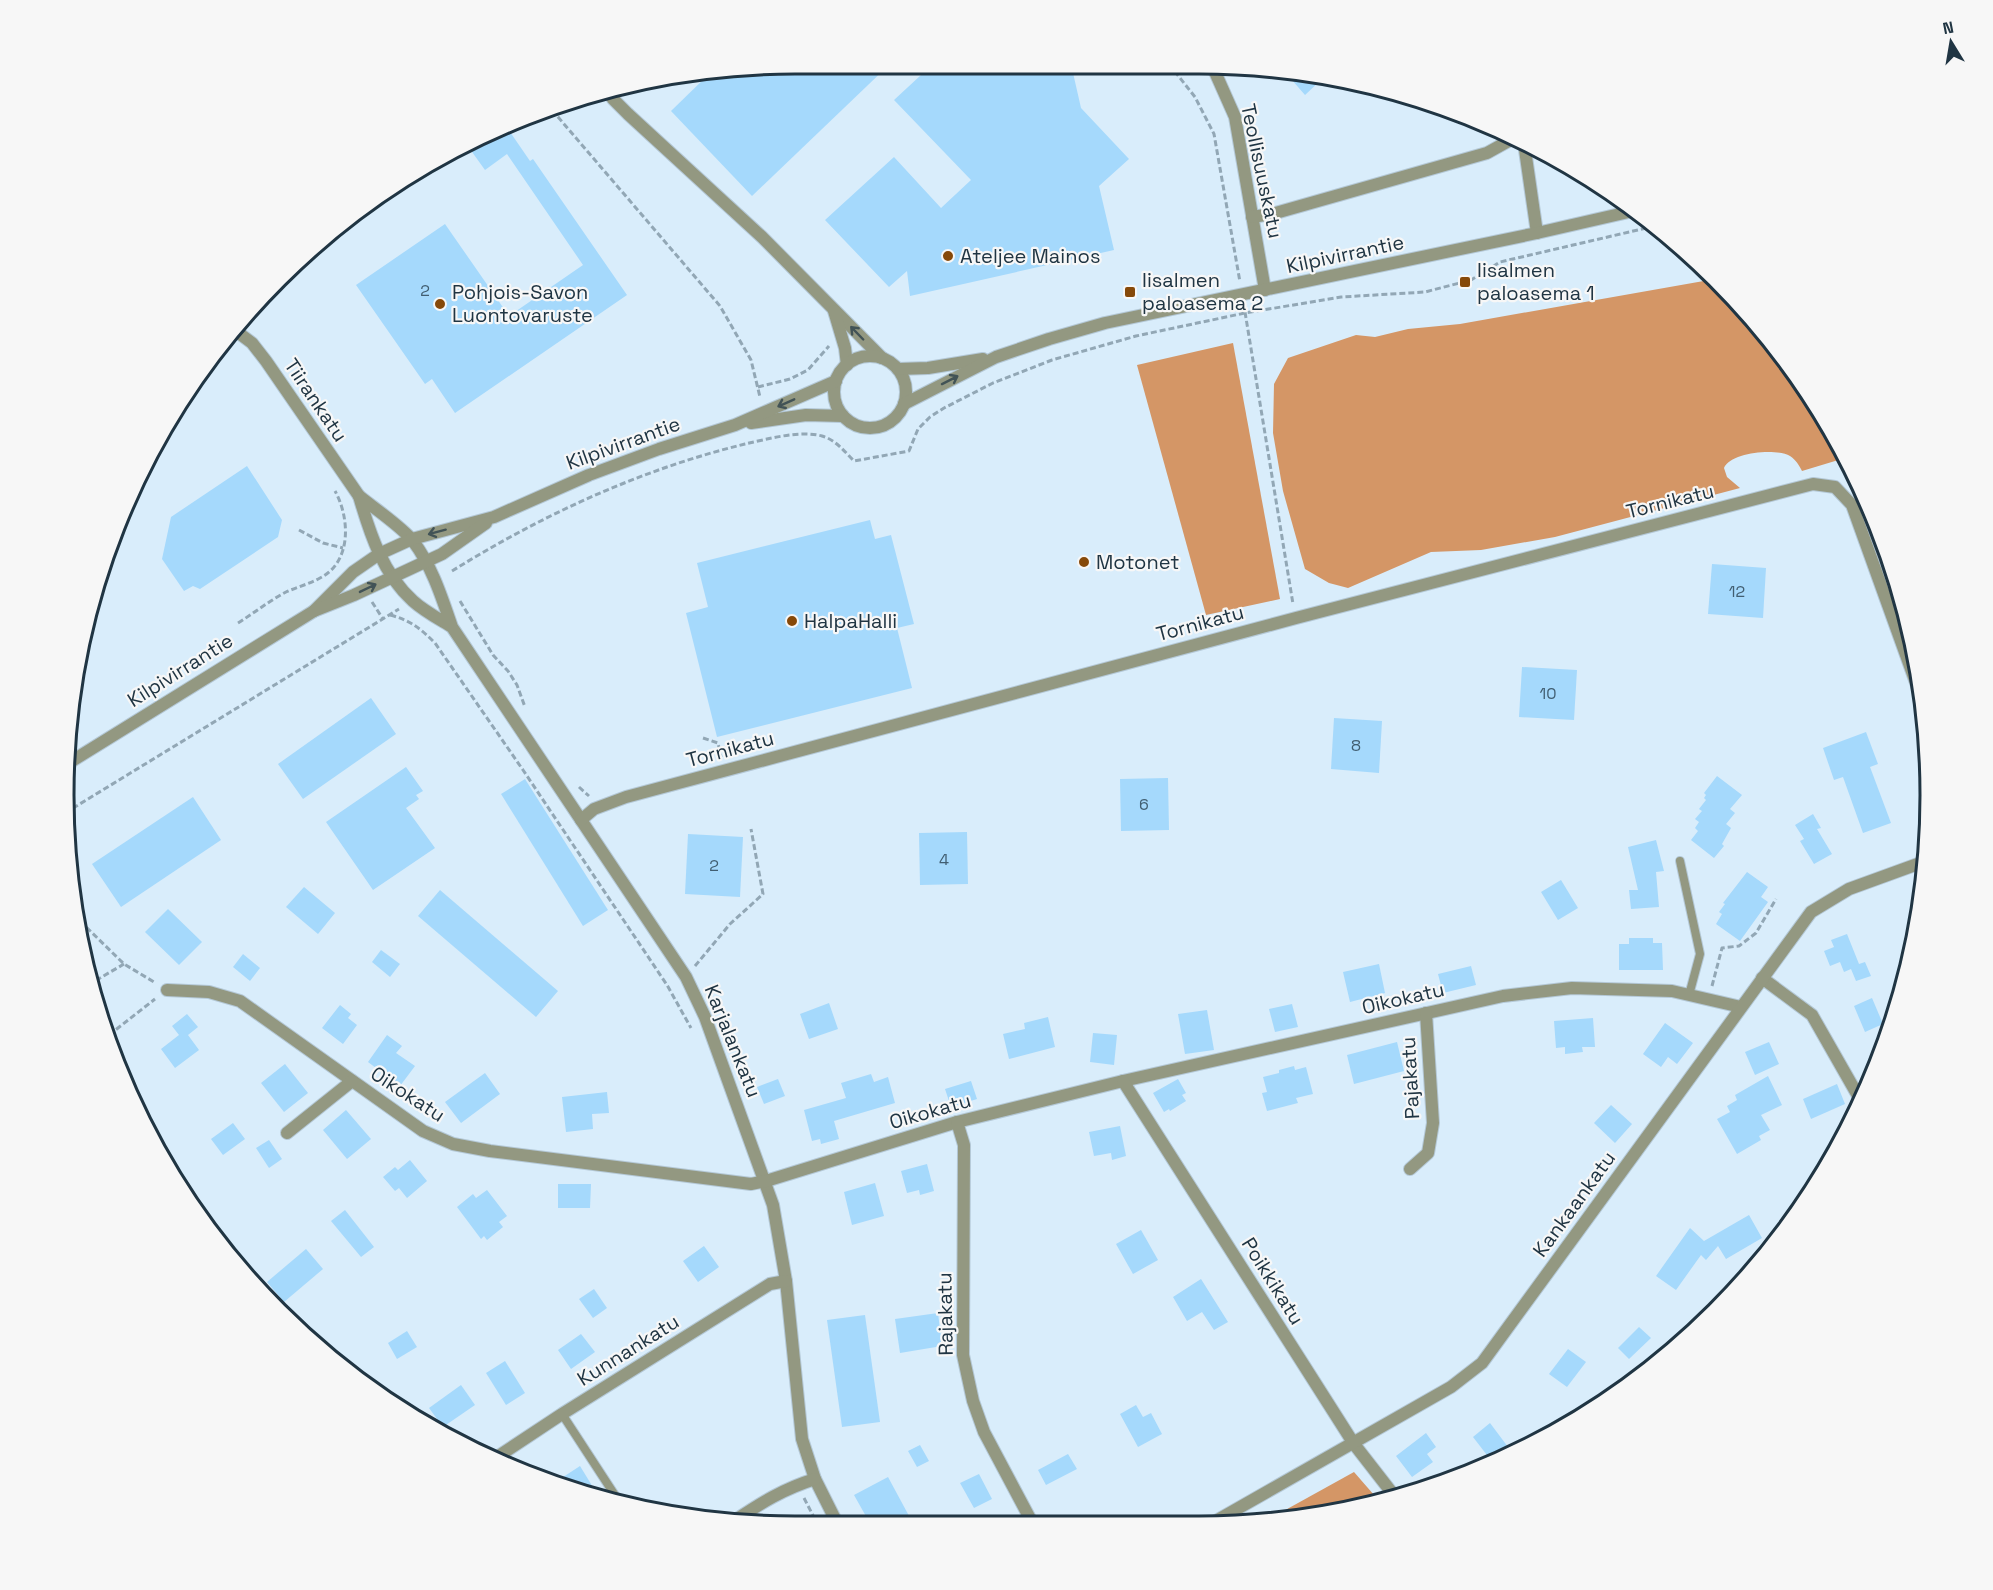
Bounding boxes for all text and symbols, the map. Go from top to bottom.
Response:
north arrow [1921,12,1981,72]
text: N [1941,16,1956,39]
street label: Teollisuuskatu [1235,101,1289,241]
street label: Kilpivirrantie [1284,229,1406,279]
place label: Ateljee Mainos [960,243,1100,269]
marker: Ateljee Mainos [941,249,955,263]
place label: Iisalmen paloasema 1 [1477,257,1595,306]
place label: Iisalmen paloasema 2 [1142,267,1263,316]
marker: Iisalmen paloasema 1 [1458,275,1472,289]
place label: Pohjois-Savon Luontovaruste [452,279,593,328]
house number: 2 [420,280,430,301]
marker: Iisalmen paloasema 2 [1123,285,1137,299]
marker: Pohjois-Savon Luontovaruste [433,297,447,311]
one-way arrow [850,325,865,340]
street label: Tiirankatu [279,353,353,447]
one-way arrow [941,374,959,385]
one-way arrow [777,397,795,409]
street label: Kilpivirrantie [562,410,684,476]
street label: Tornikatu [1623,478,1717,524]
one-way arrow [428,527,447,538]
place label: Motonet [1096,549,1179,575]
marker: Motonet [1077,555,1091,569]
house number: 12 [1729,581,1745,602]
one-way arrow [358,582,376,594]
street label: Tornikatu [1153,599,1247,647]
place label: HalpaHalli [804,608,897,634]
marker: HalpaHalli [785,614,799,628]
street label: Kilpivirrantie [122,627,238,713]
house number: 10 [1540,683,1556,704]
street label: Tornikatu [683,725,777,773]
house number: 8 [1351,735,1361,756]
house number: 6 [1139,794,1149,815]
house number: 4 [939,849,949,870]
house number: 2 [709,855,719,876]
street label: Oikokatu [1359,976,1447,1020]
street label: Karjalankatu [699,981,767,1101]
street label: Pajakatu [1395,1036,1425,1120]
street label: Oikokatu [366,1060,450,1128]
street label: Oikokatu [886,1087,974,1135]
street label: Kankaankatu [1527,1146,1621,1262]
street label: Poikkikatu [1236,1232,1310,1330]
street label: Rajakatu [931,1272,959,1356]
street label: Kunnankatu [572,1308,684,1392]

